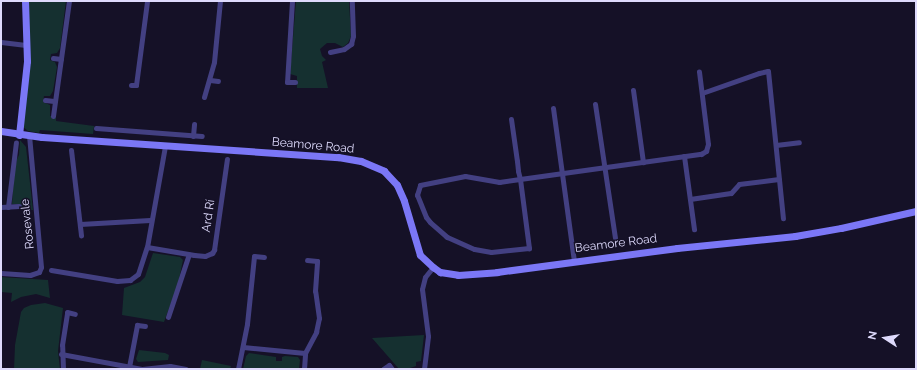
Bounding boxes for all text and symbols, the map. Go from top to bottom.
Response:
street label: Beamore Road [271,135,355,157]
street label: Rosevale [18,198,38,250]
street label: Ard Rí [200,199,218,233]
street label: Beamore Road [574,232,658,256]
north arrow [865,318,905,358]
text: N [866,330,880,341]

